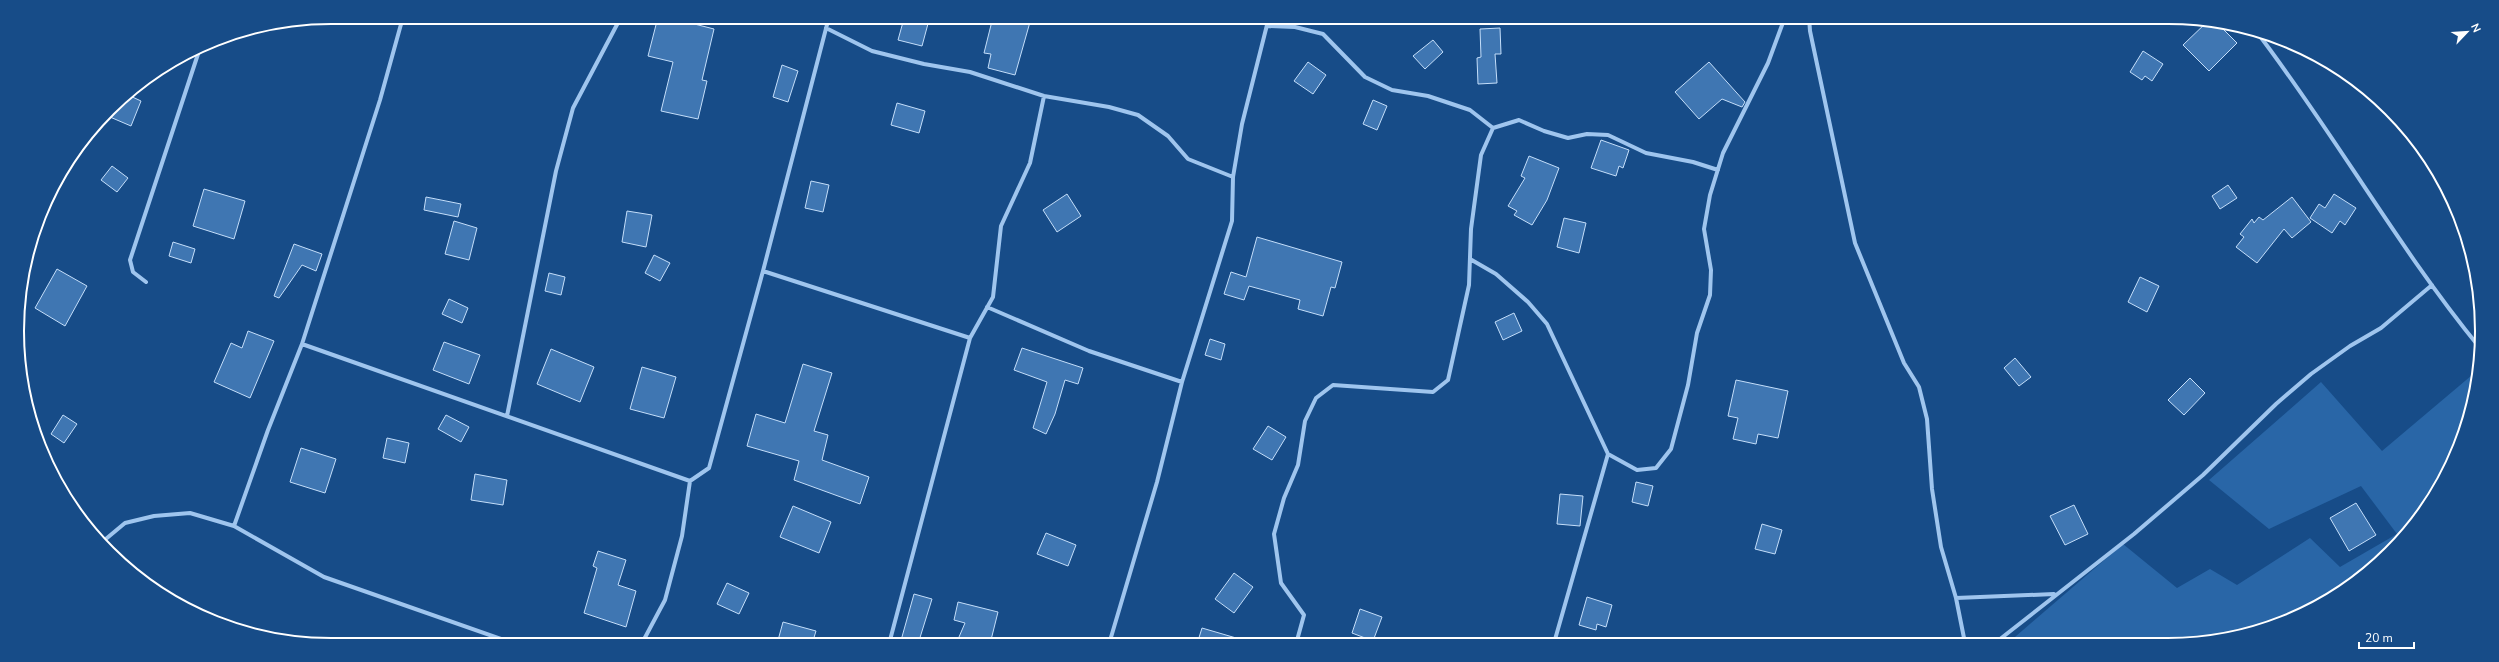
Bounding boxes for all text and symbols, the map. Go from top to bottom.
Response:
north arrow [2447,12,2487,52]
text: N [2467,21,2484,35]
scale bar [2359,624,2414,650]
text: 20 m [2365,630,2393,646]

